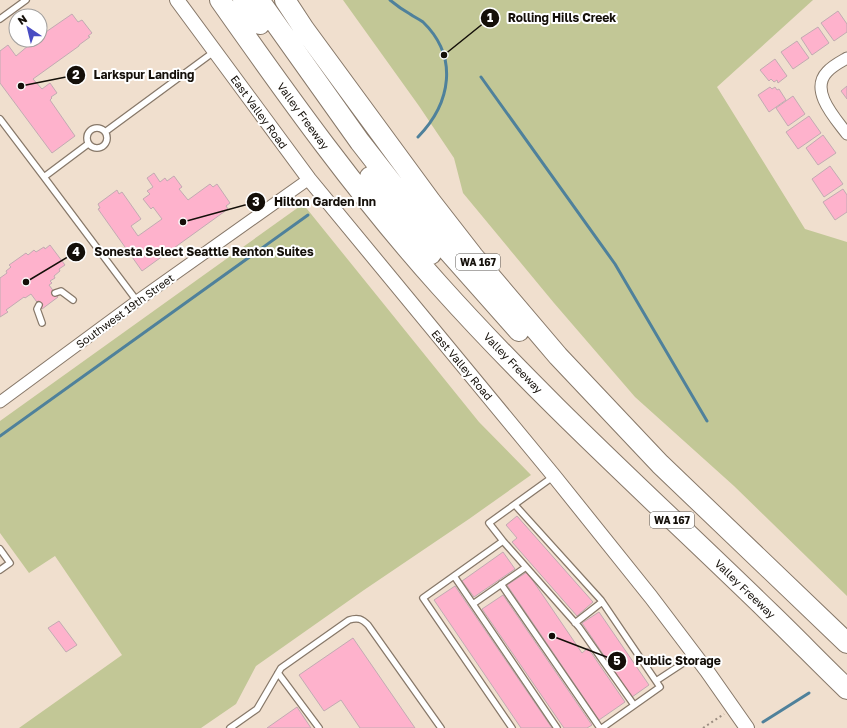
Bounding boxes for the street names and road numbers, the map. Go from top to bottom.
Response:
street label: East Valley Road [228,72,290,151]
street label: Valley Freeway [275,80,332,152]
road number: WA 167 [456,254,500,270]
street label: Southwest 19th Street [73,271,176,351]
street label: East Valley Road [429,327,496,402]
street label: Valley Freeway [481,330,546,396]
road number: WA 167 [650,512,694,528]
street label: Valley Freeway [712,556,778,621]

